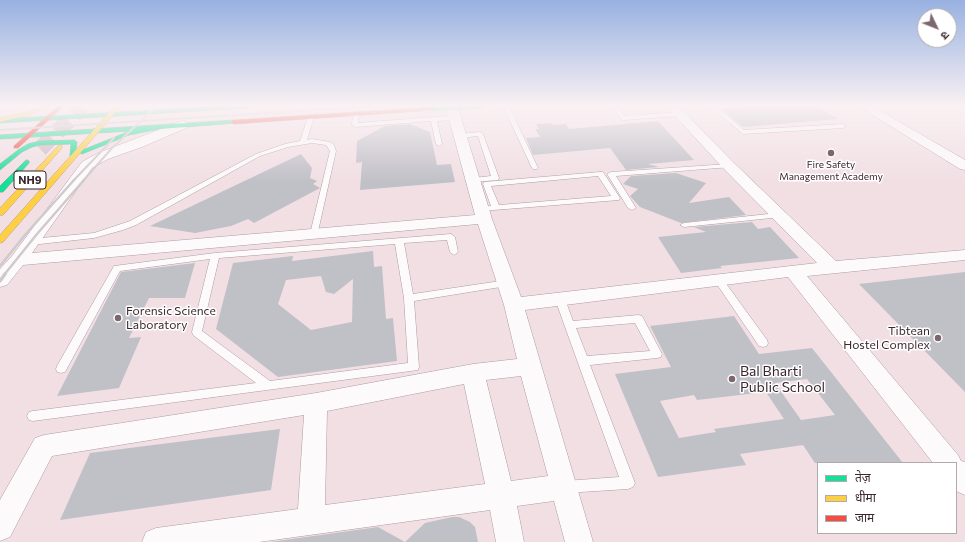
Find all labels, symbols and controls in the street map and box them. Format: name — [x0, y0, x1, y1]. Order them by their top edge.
north arrow — [917, 8, 957, 48]
text: उ — [938, 29, 952, 43]
marker: Fire Safety Management Academy — [826, 148, 836, 158]
place label: Fire Safety Management Academy — [779, 159, 883, 182]
road number: NH9 — [14, 171, 46, 189]
place label: Forensic Science Laboratory — [126, 304, 216, 332]
marker: Forensic Science Laboratory — [113, 313, 123, 323]
place label: Tibtean Hostel Complex — [843, 324, 930, 352]
marker: Tibtean Hostel Complex — [933, 333, 943, 343]
place label: Bal Bharti Public School — [740, 363, 825, 396]
marker: Bal Bharti Public School — [727, 374, 737, 384]
legend — [817, 462, 957, 534]
text: तेज़ — [855, 470, 871, 484]
text: धीमा — [855, 490, 876, 504]
text: जाम — [855, 510, 874, 524]

